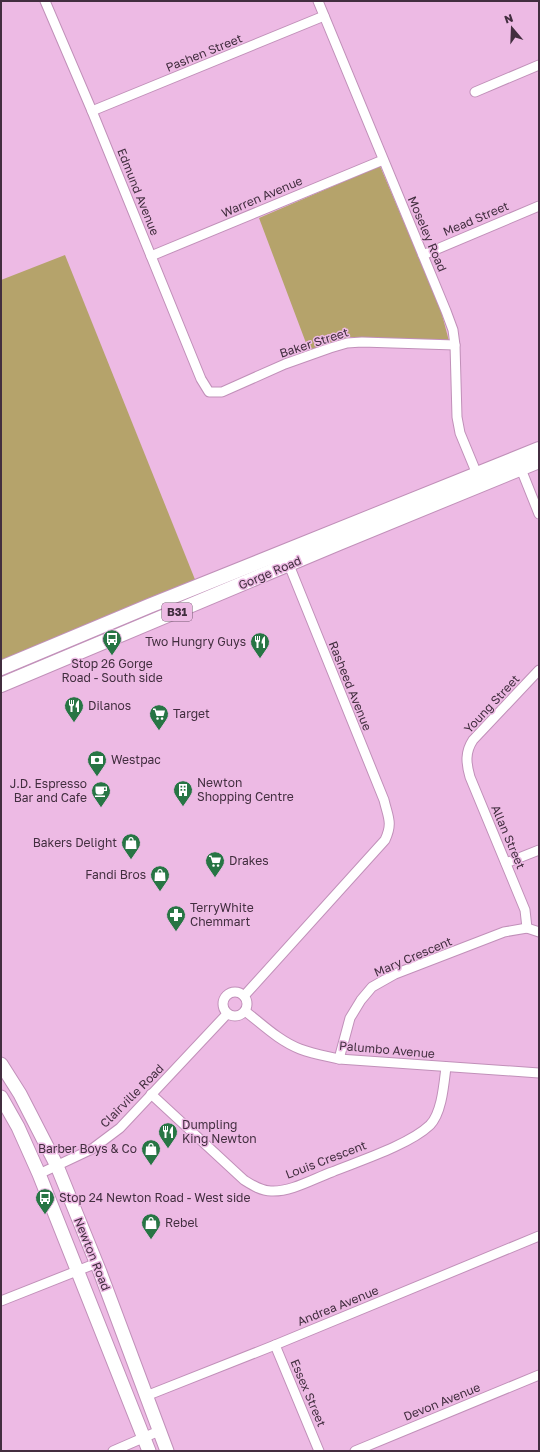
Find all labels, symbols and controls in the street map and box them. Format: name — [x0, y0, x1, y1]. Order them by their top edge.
north arrow — [492, 8, 532, 48]
text: N — [503, 11, 515, 26]
street label: Pashen Street — [163, 30, 244, 75]
street label: Edmund Avenue — [114, 146, 163, 238]
street label: Warren Avenue — [219, 173, 305, 220]
street label: Moseley Road — [405, 194, 450, 274]
street label: Mead Street — [441, 198, 511, 239]
street label: Baker Street — [278, 324, 350, 361]
street label: Gorge Road — [236, 553, 304, 593]
road number: B31 — [162, 603, 192, 621]
bus stop icon: Stop 26 Gorge Road - South side — [101, 628, 123, 656]
restaurant icon: Two Hungry Guys — [249, 631, 271, 659]
place label: Two Hungry Guys — [145, 634, 246, 649]
street label: Rasheed Avenue — [326, 639, 375, 733]
place label: Stop 26 Gorge Road - South side — [61, 656, 163, 685]
street label: Young Street — [461, 671, 523, 736]
restaurant icon: Dilanos — [63, 695, 85, 723]
place label: Dilanos — [88, 698, 131, 713]
supermarket icon: Target — [148, 703, 170, 731]
place label: Target — [173, 706, 210, 721]
bank icon: Westpac — [86, 749, 108, 777]
place label: Westpac — [111, 752, 161, 767]
place label: Newton Shopping Centre — [197, 775, 294, 804]
place label: J.D. Espresso Bar and Cafe — [10, 776, 87, 805]
building icon: Newton Shopping Centre — [172, 779, 194, 807]
cafe icon: J.D. Espresso Bar and Cafe — [90, 780, 112, 808]
street label: Allan Street — [488, 802, 529, 871]
shop icon: Bakers Delight — [120, 832, 142, 860]
place label: Bakers Delight — [33, 835, 117, 850]
supermarket icon: Drakes — [204, 850, 226, 878]
place label: Drakes — [229, 853, 269, 868]
shop icon: Fandi Bros — [149, 864, 171, 892]
place label: Fandi Bros — [85, 867, 146, 882]
place label: TerryWhite Chemmart — [190, 900, 254, 929]
pharmacy icon: TerryWhite Chemmart — [165, 904, 187, 932]
street label: Mary Crescent — [371, 933, 454, 980]
street label: Palumbo Avenue — [338, 1038, 436, 1061]
street label: Clairville Road — [97, 1061, 167, 1131]
place label: Dumpling King Newton — [182, 1117, 257, 1146]
restaurant icon: Dumpling King Newton — [157, 1121, 179, 1149]
street label: Louis Crescent — [283, 1137, 369, 1182]
shop icon: Barber Boys & Co — [140, 1138, 162, 1166]
place label: Barber Boys & Co — [38, 1141, 137, 1156]
bus stop icon: Stop 24 Newton Road - West side — [34, 1187, 56, 1215]
place label: Stop 24 Newton Road - West side — [59, 1190, 250, 1205]
shop icon: Rebel — [140, 1212, 162, 1240]
street label: Newton Road — [71, 1215, 114, 1293]
place label: Rebel — [165, 1215, 198, 1230]
street label: Andrea Avenue — [295, 1282, 381, 1329]
street label: Essex Street — [288, 1357, 329, 1429]
street label: Devon Avenue — [401, 1379, 482, 1424]

